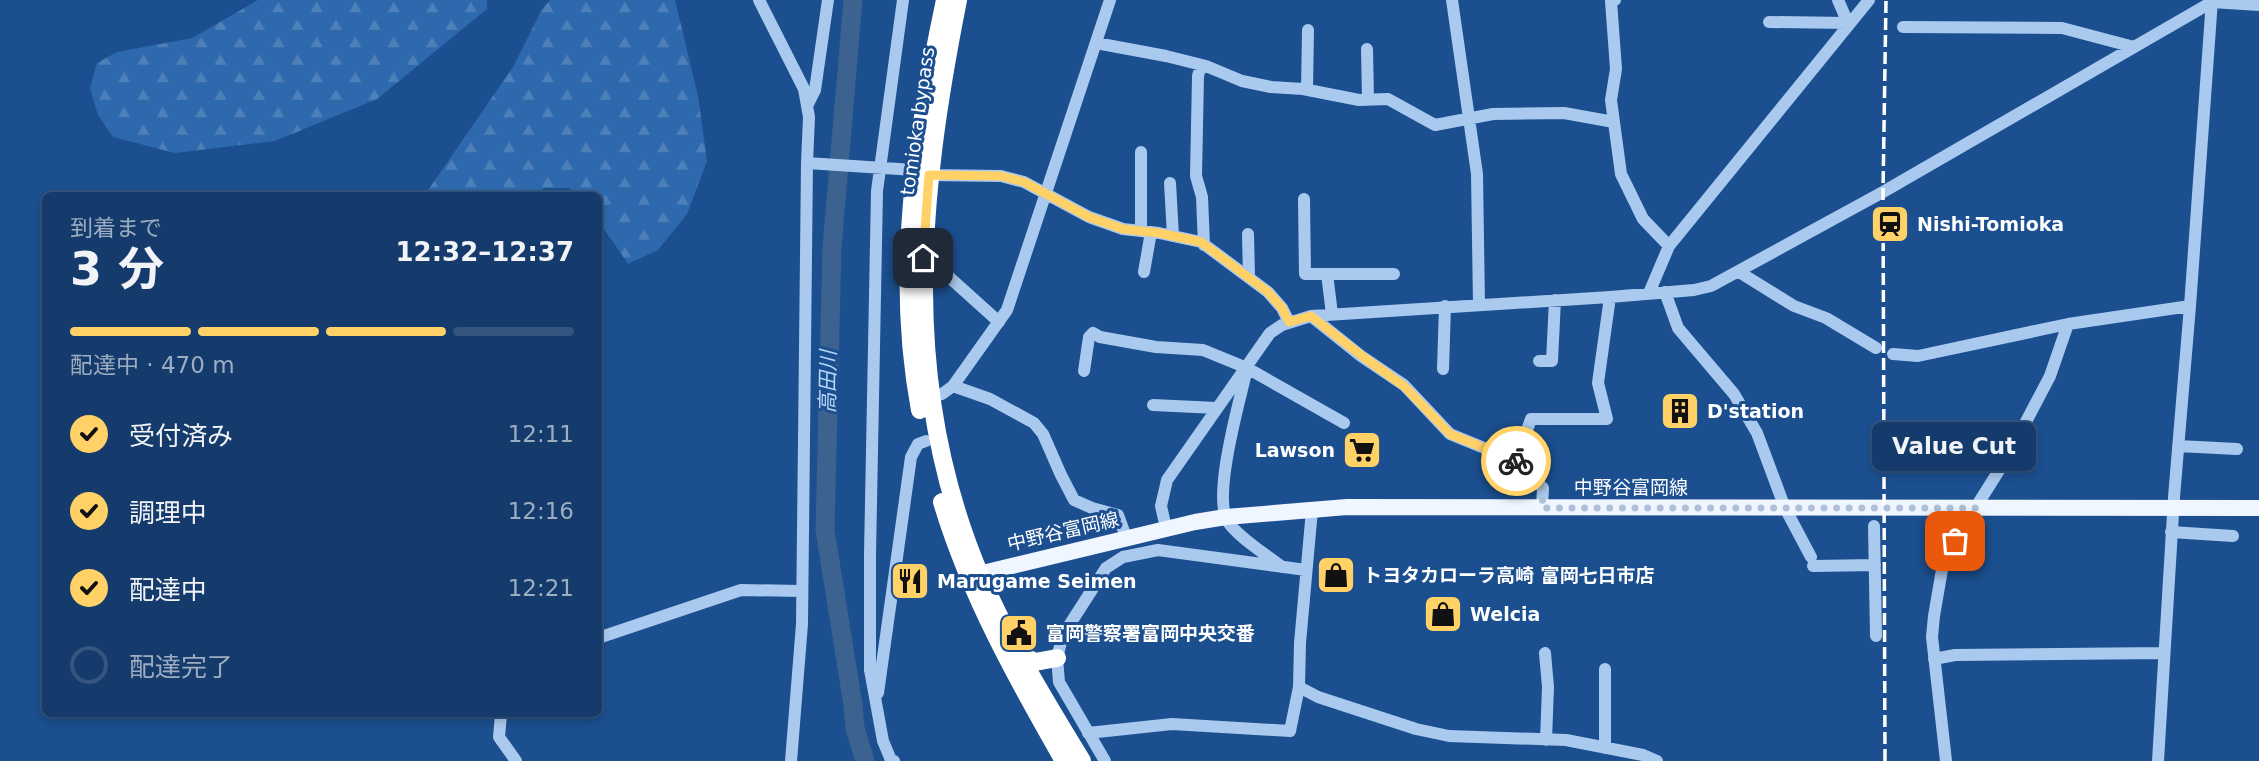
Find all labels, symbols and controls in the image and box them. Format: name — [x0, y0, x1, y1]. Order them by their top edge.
street label: tomioka bypass — [896, 45, 938, 197]
station icon: Nishi-Tomioka — [1869, 203, 1911, 245]
place label: Nishi-Tomioka — [1917, 213, 2064, 235]
text: 到着まで — [70, 215, 162, 241]
pin — [893, 228, 953, 288]
text: 12:32–12:37 — [395, 237, 574, 267]
icon: home — [904, 239, 942, 277]
text: 3 分 — [70, 242, 164, 296]
water label: 高田川 — [815, 348, 841, 414]
text: 配達中 · 470 m — [70, 352, 235, 378]
building icon: D'station — [1659, 390, 1701, 432]
place label: D'station — [1707, 400, 1804, 422]
icon: check — [70, 415, 108, 453]
text: 受付済み — [129, 421, 233, 451]
text: 12:11 — [508, 421, 574, 447]
callout: Value Cut — [1873, 422, 2037, 471]
courier — [1481, 426, 1551, 496]
supermarket icon: Lawson — [1341, 429, 1383, 471]
text: Value Cut — [1892, 433, 2016, 459]
place label: Lawson — [1255, 439, 1335, 461]
icon: bike — [1497, 442, 1535, 480]
street label: 中野谷富岡線 — [1574, 476, 1688, 498]
icon: check — [70, 492, 108, 530]
text: 調理中 — [129, 498, 207, 528]
text: 12:16 — [508, 498, 574, 524]
street label: 中野谷富岡線 — [1005, 507, 1121, 555]
pin — [1925, 511, 1985, 571]
icon: bag — [1936, 522, 1974, 560]
shop icon: トヨタカローラ高崎 富岡七日市店 — [1315, 554, 1357, 596]
restaurant icon: Marugame Seimen — [889, 560, 931, 602]
place label: トヨタカローラ高崎 富岡七日市店 — [1363, 564, 1655, 586]
icon: check — [70, 569, 108, 607]
place label: Marugame Seimen — [937, 570, 1137, 592]
text: 配達中 — [129, 575, 207, 605]
text: 12:21 — [508, 575, 574, 601]
shop icon: Welcia — [1422, 593, 1464, 635]
place label: Welcia — [1470, 603, 1540, 625]
public building icon: 富岡警察署富岡中央交番 — [998, 612, 1040, 654]
place label: 富岡警察署富岡中央交番 — [1046, 622, 1255, 644]
text: 配達完了 — [129, 652, 233, 682]

